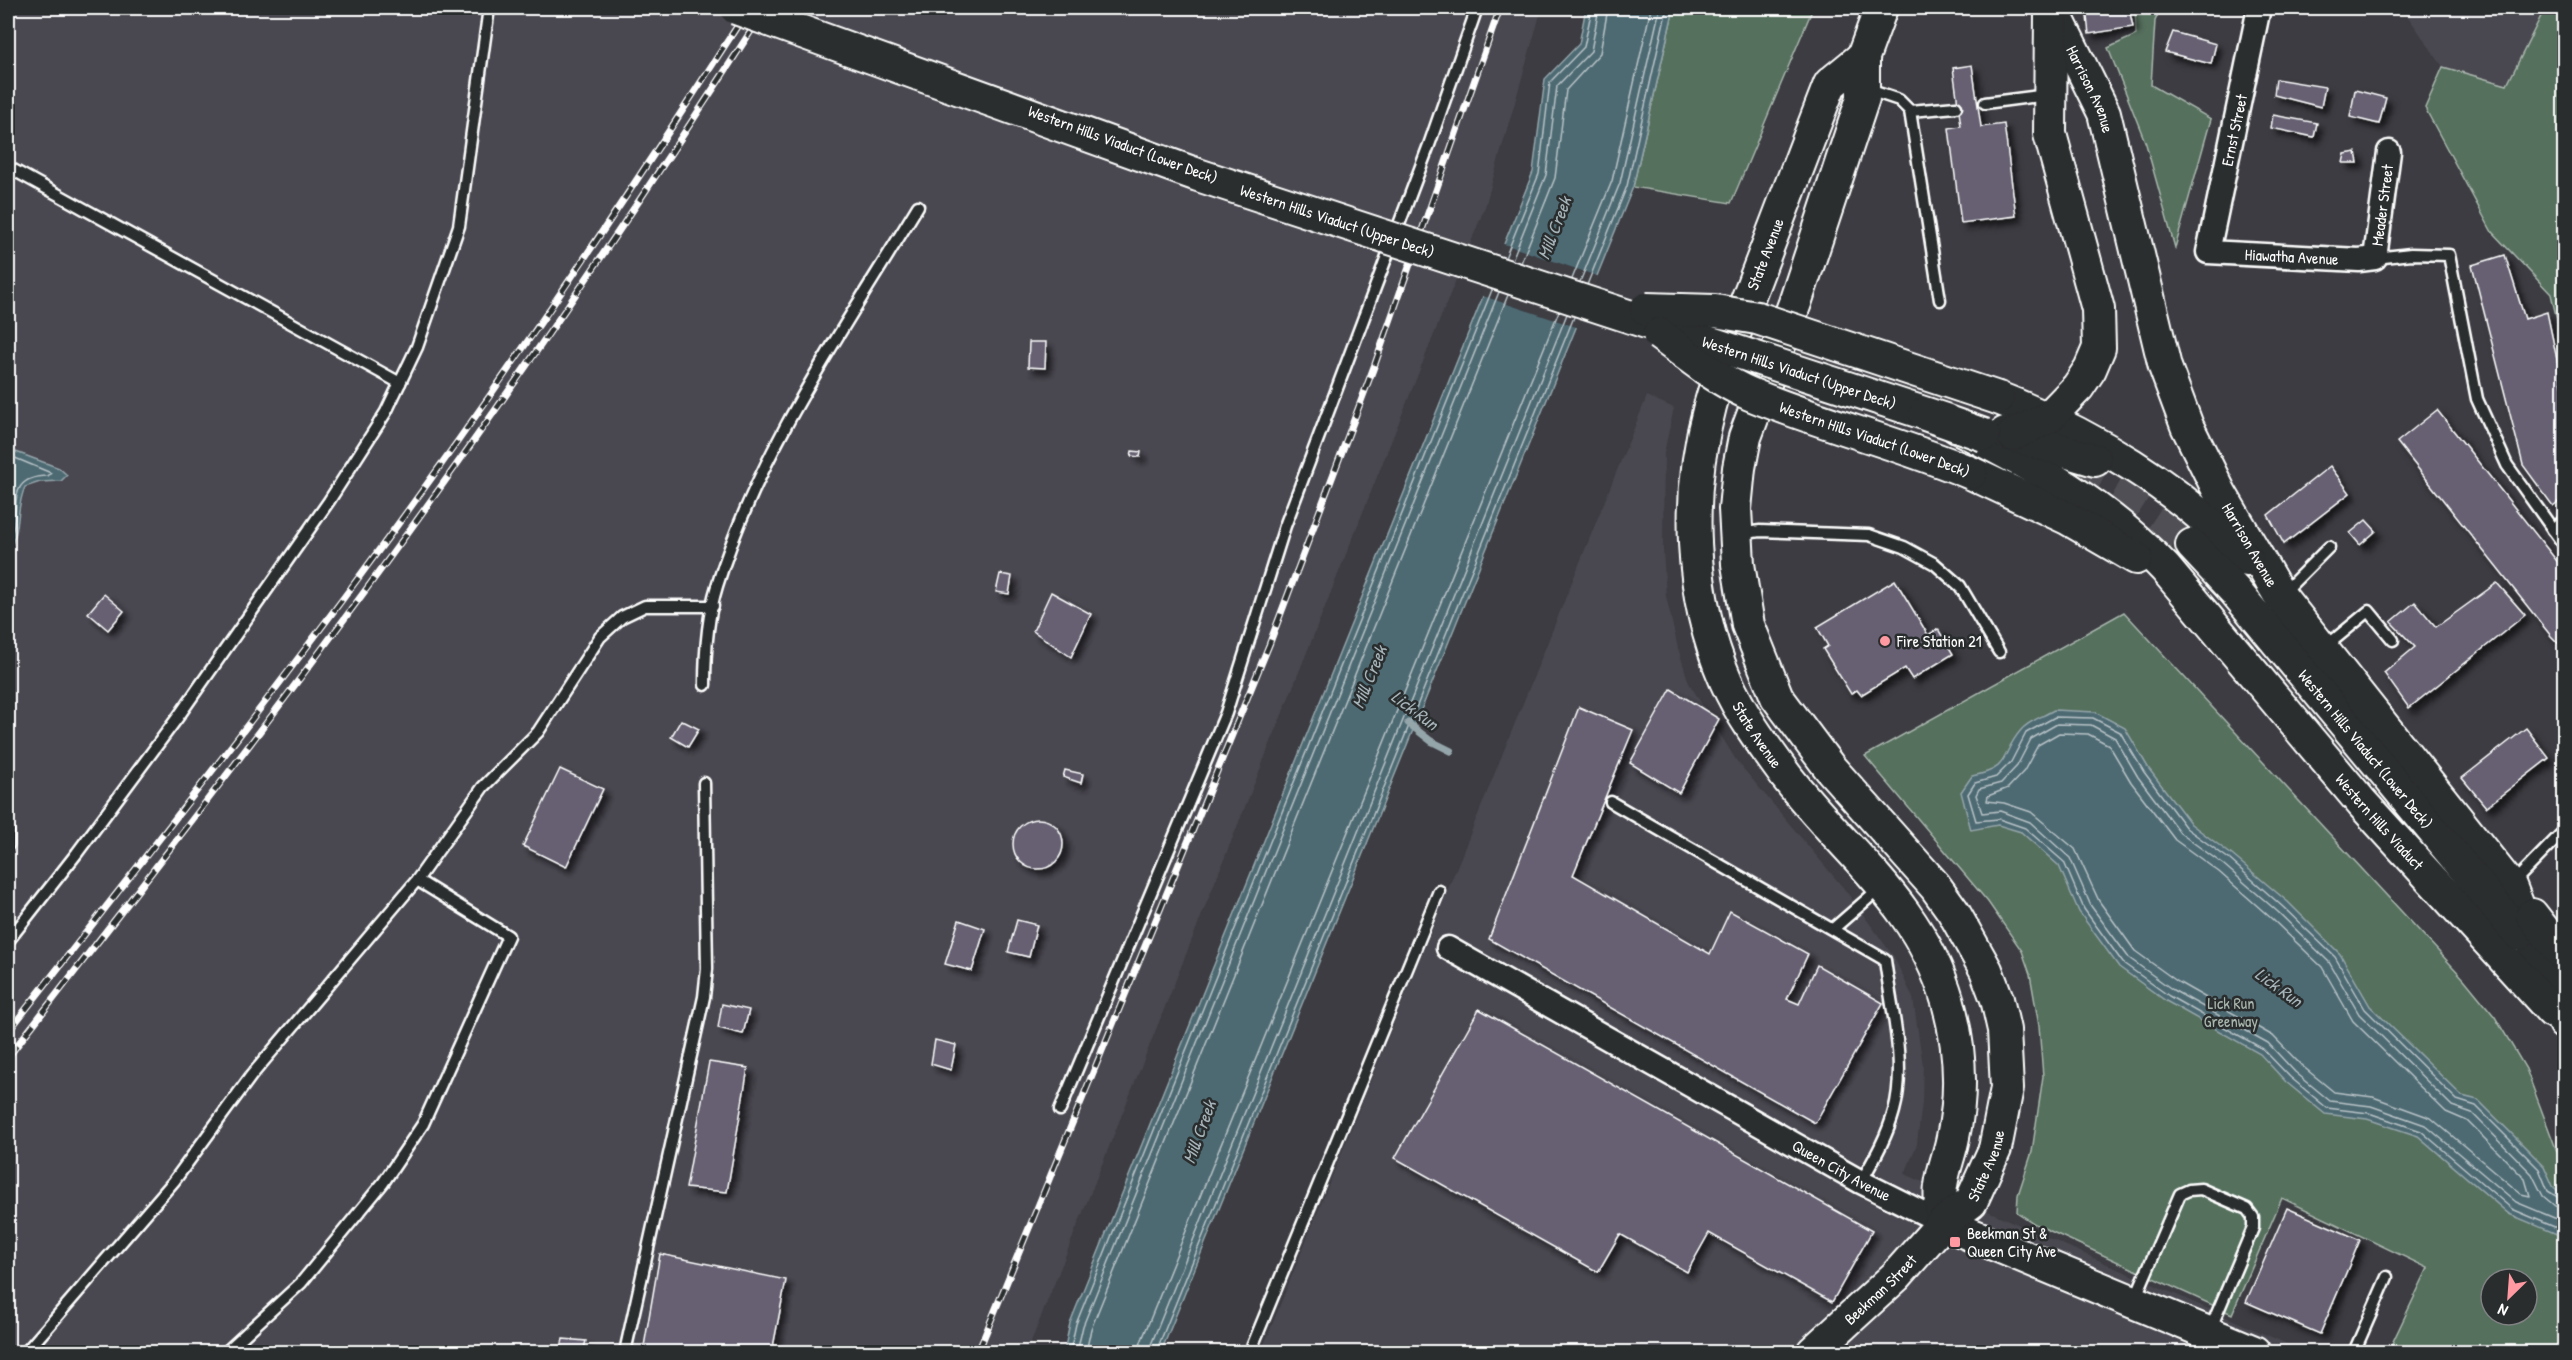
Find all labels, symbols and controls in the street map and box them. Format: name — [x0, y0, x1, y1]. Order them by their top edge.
street label: Harrison Avenue — [2061, 42, 2119, 135]
street label: Ernst Street — [2216, 92, 2252, 168]
street label: Western Hills Viaduct (Lower Deck) — [1025, 99, 1221, 189]
street label: Meader Street — [2366, 163, 2398, 247]
street label: Western Hills Viaduct (Upper Deck) — [1238, 179, 1437, 263]
water label: Mill Creek — [1531, 192, 1578, 263]
street label: State Avenue — [1741, 214, 1789, 293]
street label: Hiawatha Avenue — [2244, 243, 2340, 270]
street label: Western Hills Viaduct (Upper Deck) — [1699, 330, 1899, 414]
street label: Western Hills Viaduct (Lower Deck) — [1777, 396, 1973, 482]
street label: Harrison Avenue — [2217, 499, 2284, 591]
place label: Fire Station 21 — [1896, 630, 1982, 652]
marker: Fire Station 21 — [1878, 634, 1892, 648]
water label: Mill Creek — [1345, 641, 1393, 712]
street label: Western Hills Viaduct (Lower Deck) — [2294, 666, 2438, 832]
water label: Lick Run — [1386, 684, 1445, 737]
street label: State Avenue — [1727, 697, 1788, 773]
street label: Western Hills Viaduct — [2333, 769, 2427, 873]
water label: Lick Run — [2250, 961, 2309, 1014]
park label: Lick Run Greenway — [2204, 992, 2258, 1032]
water label: Mill Creek — [1176, 1096, 1222, 1167]
street label: State Avenue — [1962, 1128, 2010, 1205]
street label: Queen City Avenue — [1788, 1134, 1895, 1206]
place label: Beekman St & Queen City Ave — [1967, 1222, 2057, 1262]
marker: Beekman St & Queen City Ave — [1948, 1235, 1962, 1249]
street label: Beekman Street — [1839, 1249, 1922, 1329]
north arrow — [2479, 1267, 2539, 1327]
text: N — [2494, 1299, 2511, 1322]

